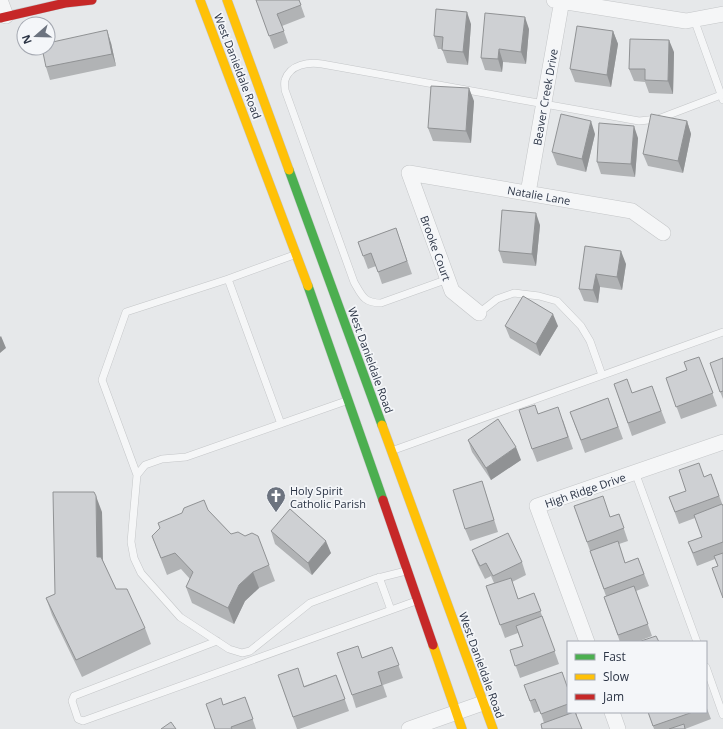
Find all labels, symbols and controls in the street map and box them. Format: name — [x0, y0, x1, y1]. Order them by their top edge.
street label: West Danieldale Road — [211, 11, 265, 121]
north arrow — [16, 16, 56, 56]
text: N — [18, 33, 35, 46]
street label: Beaver Creek Drive — [529, 48, 561, 146]
street label: Natalie Lane — [506, 182, 572, 208]
street label: Brooke Court — [417, 213, 455, 283]
street label: West Danieldale Road — [345, 305, 397, 415]
street label: High Ridge Drive — [543, 469, 627, 511]
place label: Holy Spirit Catholic Parish — [290, 483, 366, 511]
church icon: Holy Spirit Catholic Parish — [265, 485, 287, 513]
street label: West Danieldale Road — [456, 610, 508, 720]
legend — [567, 641, 707, 713]
text: Fast — [603, 648, 626, 665]
text: Slow — [603, 668, 630, 685]
text: Jam — [602, 688, 624, 705]

